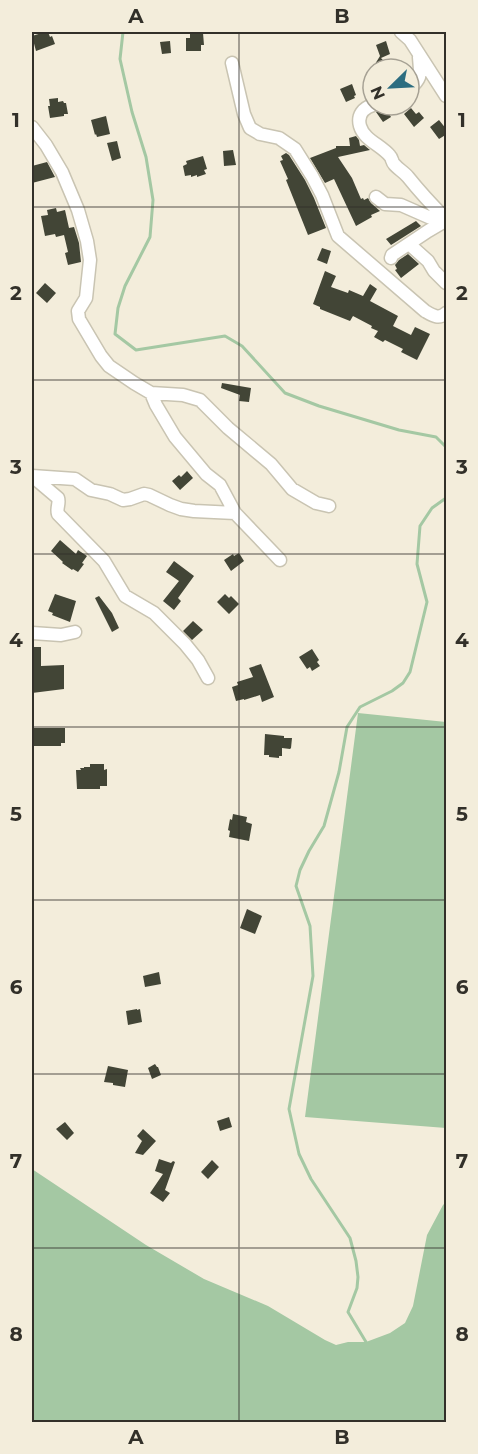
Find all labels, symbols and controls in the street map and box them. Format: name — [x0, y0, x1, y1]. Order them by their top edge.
text: A — [127, 4, 144, 28]
text: B — [334, 4, 350, 28]
north arrow — [361, 57, 421, 117]
text: N — [366, 83, 389, 103]
text: 1 — [12, 108, 20, 132]
text: 1 — [458, 108, 466, 132]
text: 2 — [10, 281, 22, 305]
text: 2 — [456, 281, 468, 305]
text: 3 — [9, 455, 22, 479]
text: 3 — [455, 455, 468, 479]
text: 4 — [9, 628, 23, 652]
text: 4 — [455, 628, 469, 652]
text: 5 — [10, 802, 22, 826]
text: 5 — [456, 802, 468, 826]
text: 6 — [10, 975, 23, 999]
text: 6 — [456, 975, 469, 999]
text: 7 — [10, 1149, 22, 1173]
text: 7 — [456, 1149, 468, 1173]
text: 8 — [9, 1322, 23, 1346]
text: 8 — [455, 1322, 469, 1346]
text: A — [127, 1425, 144, 1449]
text: B — [334, 1425, 350, 1449]

